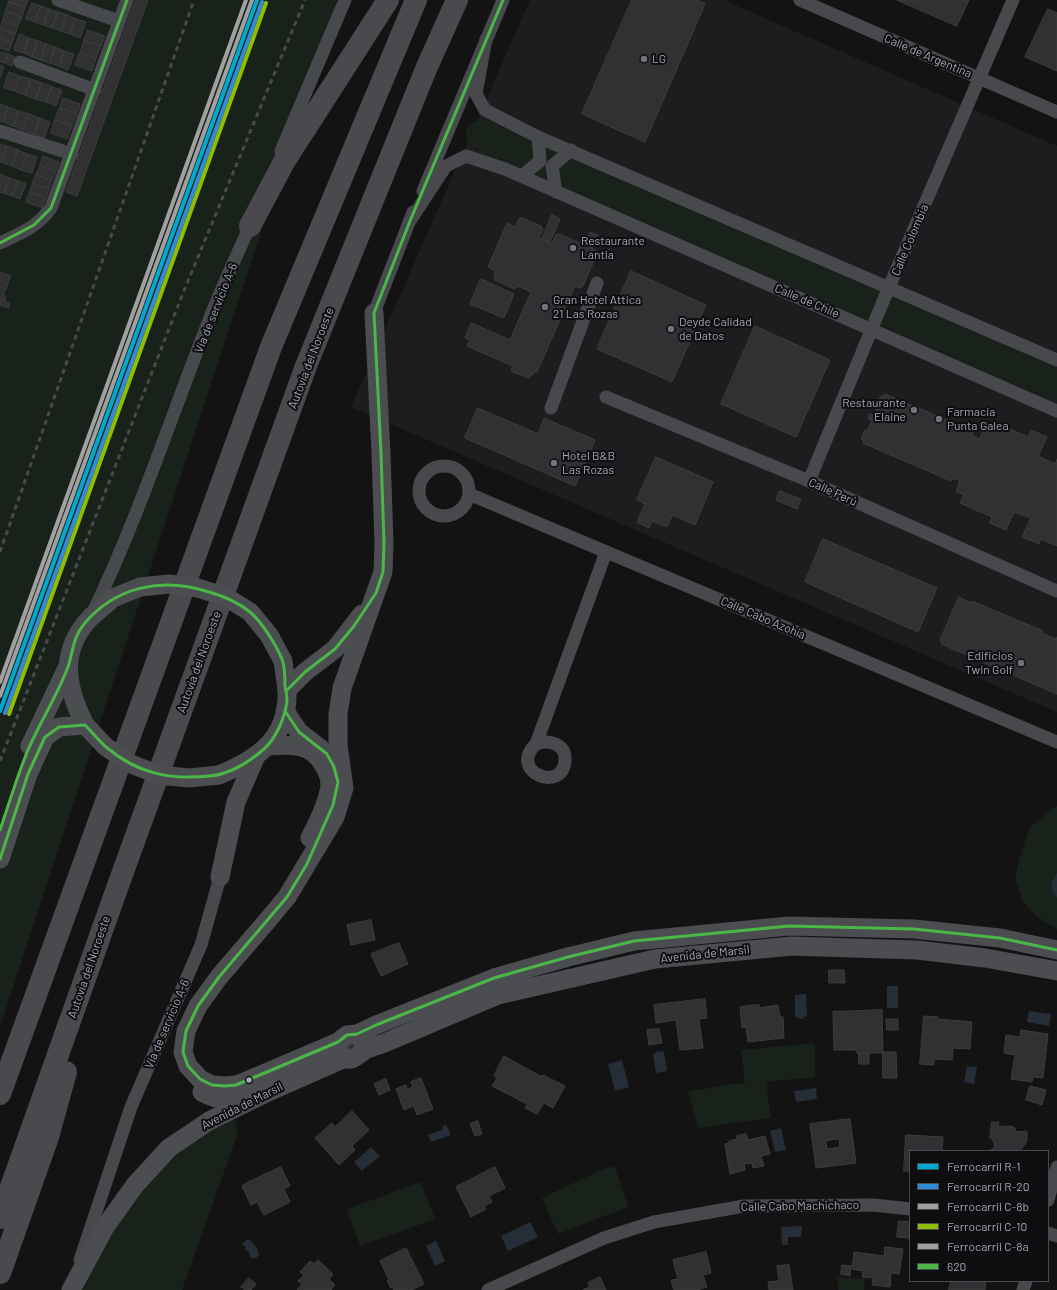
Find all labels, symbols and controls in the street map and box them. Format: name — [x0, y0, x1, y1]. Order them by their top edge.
street label: Calle de Argentina — [882, 31, 974, 81]
place label: LG — [652, 52, 666, 66]
marker: LG — [639, 54, 649, 64]
street label: Calle Colombia — [888, 202, 932, 278]
place label: Restaurante Lantia — [581, 234, 645, 262]
marker: Restaurante Lantia — [568, 243, 578, 253]
street label: Vía de servicio A-6 — [191, 261, 241, 355]
street label: Calle de Chile — [772, 281, 842, 321]
place label: Gran Hotel Attica 21 Las Rozas — [553, 293, 641, 321]
marker: Gran Hotel Attica 21 Las Rozas — [540, 302, 550, 312]
street label: Autovía del Noroeste — [285, 305, 337, 411]
place label: Deyde Calidad de Datos — [679, 315, 752, 343]
marker: Deyde Calidad de Datos — [666, 324, 676, 334]
place label: Restaurante Elaine — [842, 396, 906, 424]
marker: Restaurante Elaine — [909, 405, 919, 415]
place label: Farmacia Punta Galea — [947, 405, 1009, 433]
marker: Farmacia Punta Galea — [934, 414, 944, 424]
place label: Hotel B&B Las Rozas — [562, 449, 615, 477]
marker: Hotel B&B Las Rozas — [549, 458, 559, 468]
street label: Calle Perú — [806, 475, 860, 509]
street label: Calle Cabo Azohía — [718, 594, 808, 642]
street label: Autovía del Noroeste — [174, 609, 224, 715]
place label: Edificios Twin Golf — [965, 649, 1013, 677]
marker: Edificios Twin Golf — [1016, 658, 1026, 668]
street label: Autovía del Noroeste — [65, 914, 113, 1020]
street label: Avenida de Marsil — [660, 942, 750, 966]
street label: Vía de servicio A-6 — [142, 977, 192, 1071]
unlabelled marker — [244, 1075, 254, 1085]
street label: Avenida de Marsil — [199, 1079, 285, 1133]
legend — [909, 1150, 1049, 1282]
text: Ferrocarril R-1 — [947, 1159, 1021, 1173]
text: Ferrocarril R-20 — [947, 1179, 1030, 1193]
street label: Calle Cabo Machichaco — [741, 1198, 859, 1214]
text: Ferrocarril C-8b — [947, 1199, 1029, 1213]
text: Ferrocarril C-10 — [947, 1219, 1027, 1233]
text: Ferrocarril C-8a — [947, 1239, 1029, 1253]
text: 620 — [947, 1259, 966, 1273]

